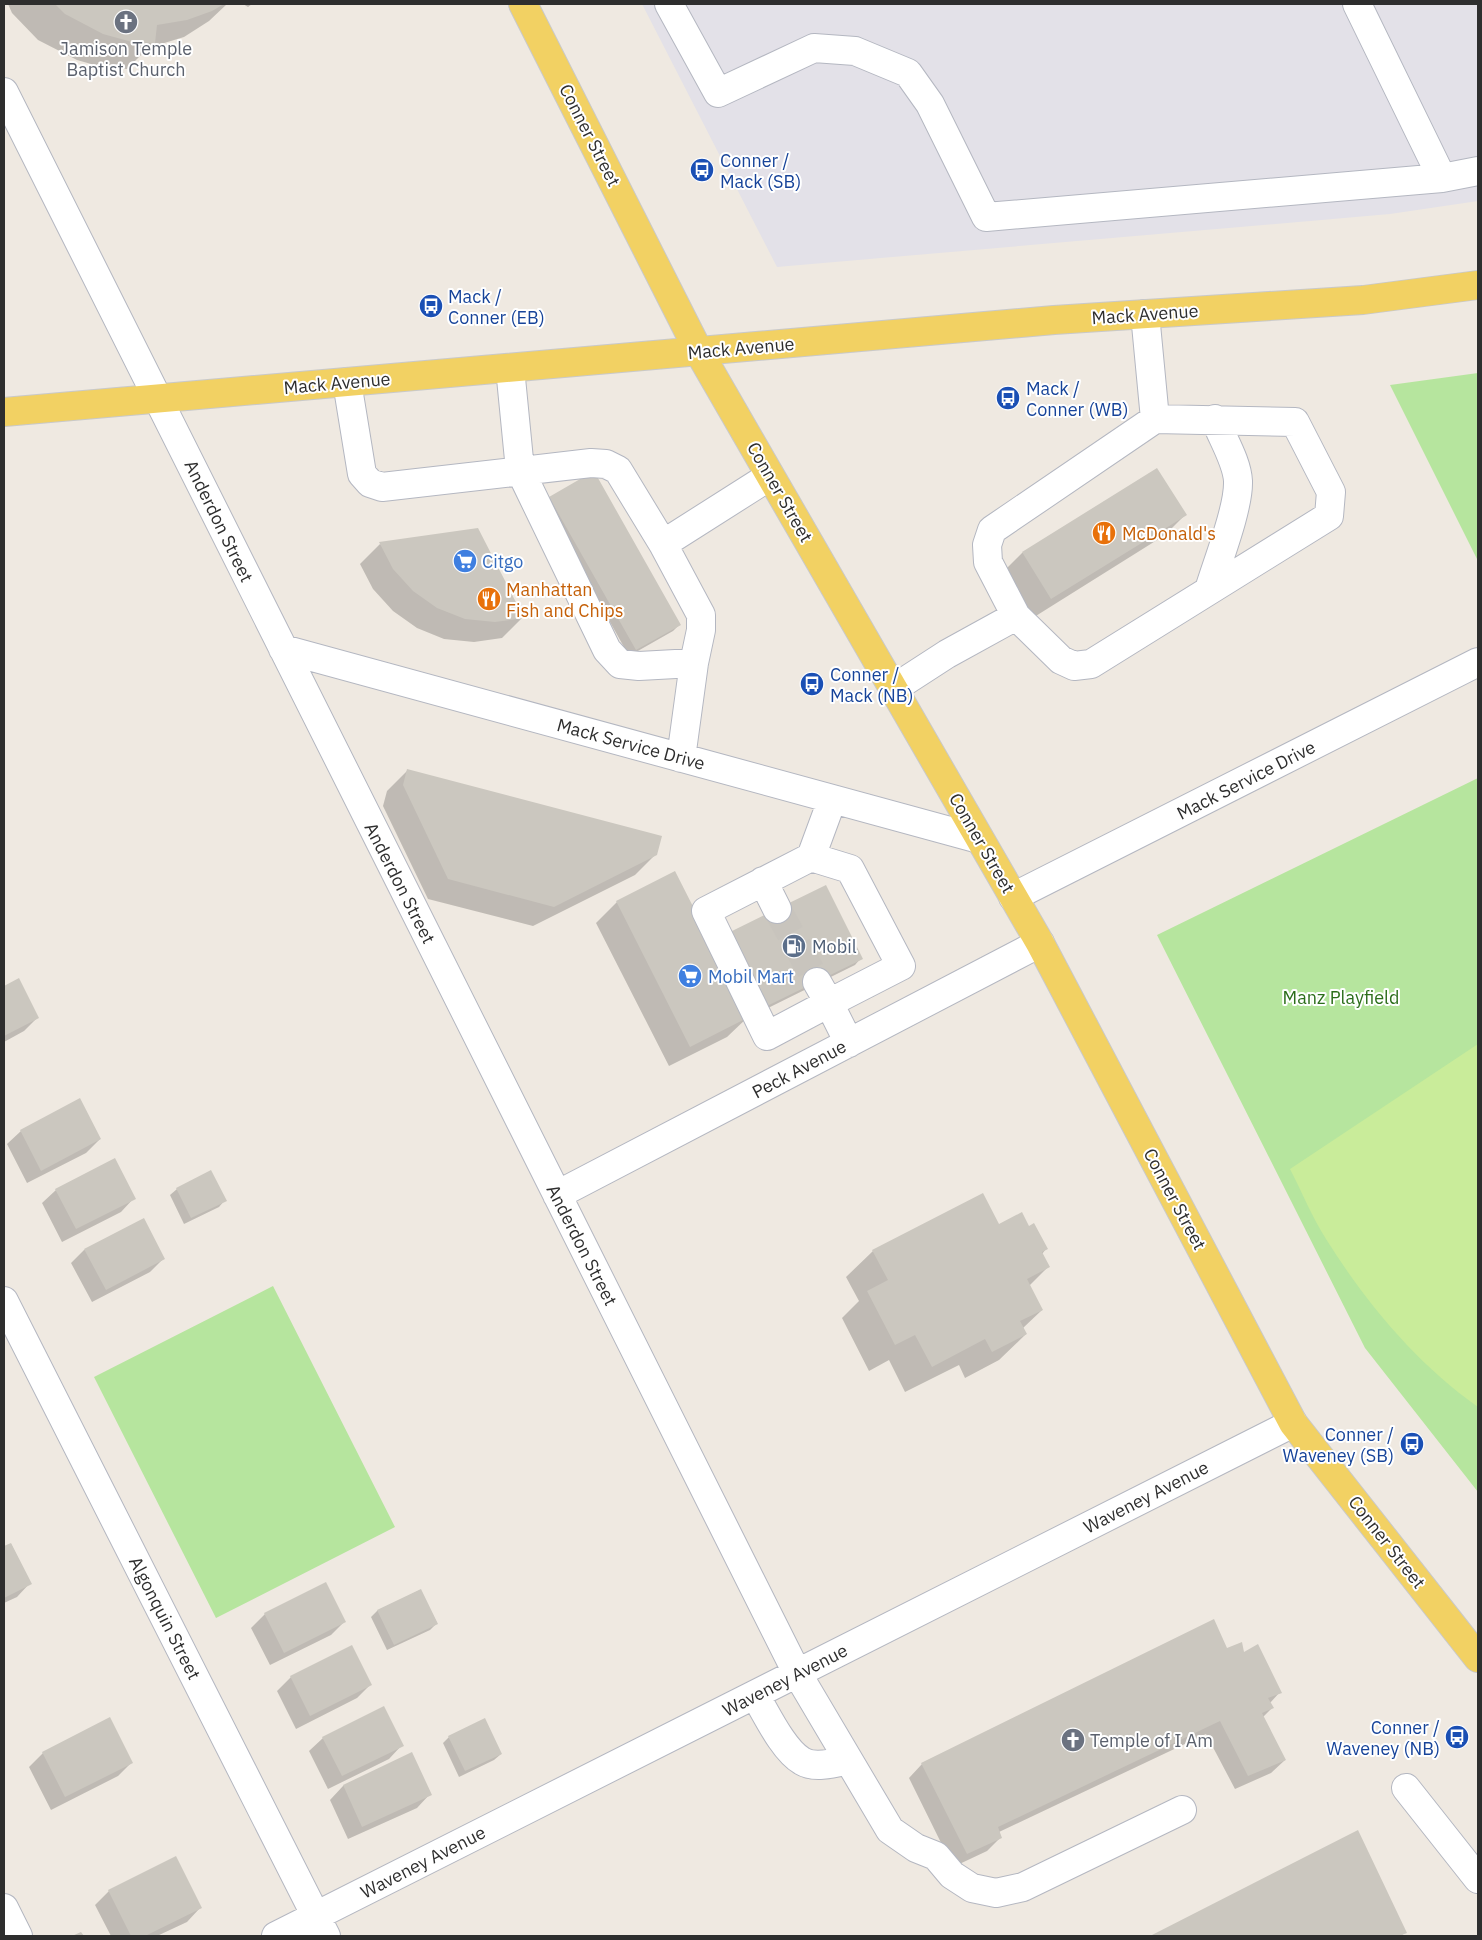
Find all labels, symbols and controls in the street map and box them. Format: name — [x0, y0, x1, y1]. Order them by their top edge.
church icon: Jamison Temple Baptist Church — [113, 9, 139, 35]
place label: Jamison Temple Baptist Church — [60, 37, 192, 81]
street label: Conner Street — [554, 80, 626, 190]
place label: Conner / Mack (SB) — [720, 149, 801, 193]
bus stop icon: Conner / Mack (SB) — [689, 157, 715, 183]
place label: Mack / Conner (EB) — [448, 285, 545, 329]
bus stop icon: Mack / Conner (EB) — [418, 293, 444, 319]
street label: Mack Avenue — [1091, 299, 1199, 329]
street label: Mack Avenue — [687, 332, 795, 364]
street label: Mack Avenue — [283, 367, 391, 399]
place label: Mack / Conner (WB) — [1026, 377, 1129, 421]
bus stop icon: Mack / Conner (WB) — [995, 385, 1021, 411]
street label: Conner Street — [742, 438, 818, 546]
street label: Anderdon Street — [180, 456, 258, 586]
restaurant icon: McDonald's — [1091, 520, 1117, 546]
place label: McDonald's — [1122, 522, 1216, 545]
supermarket icon: Citgo — [452, 548, 478, 574]
place label: Citgo — [482, 550, 523, 573]
place label: Manhattan Fish and Chips — [506, 578, 623, 622]
restaurant icon: Manhattan Fish and Chips — [476, 586, 502, 612]
place label: Conner / Mack (NB) — [830, 663, 914, 707]
bus stop icon: Conner / Mack (NB) — [799, 671, 825, 697]
street label: Mack Service Drive — [554, 713, 708, 775]
street label: Mack Service Drive — [1173, 735, 1319, 825]
street label: Conner Street — [944, 789, 1020, 897]
street label: Anderdon Street — [360, 819, 440, 947]
fuel station icon: Mobil — [781, 933, 807, 959]
place label: Mobil — [812, 935, 857, 958]
supermarket icon: Mobil Mart — [677, 963, 703, 989]
place label: Mobil Mart — [708, 965, 794, 988]
park label: Manz Playfield — [1283, 986, 1399, 1009]
street label: Peck Avenue — [748, 1035, 850, 1103]
street label: Conner Street — [1139, 1144, 1211, 1254]
street label: Anderdon Street — [542, 1181, 622, 1309]
place label: Conner / Waveney (SB) — [1283, 1423, 1394, 1467]
bus stop icon: Conner / Waveney (SB) — [1399, 1431, 1425, 1457]
street label: Waveney Avenue — [1080, 1456, 1212, 1538]
street label: Conner Street — [1344, 1491, 1430, 1593]
street label: Algonquin Street — [124, 1553, 206, 1683]
street label: Waveney Avenue — [719, 1639, 851, 1721]
place label: Conner / Waveney (NB) — [1326, 1716, 1440, 1760]
bus stop icon: Conner / Waveney (NB) — [1444, 1724, 1470, 1750]
church icon: Temple of I Am — [1060, 1727, 1086, 1753]
place label: Temple of I Am — [1090, 1729, 1213, 1752]
street label: Waveney Avenue — [357, 1821, 489, 1903]

